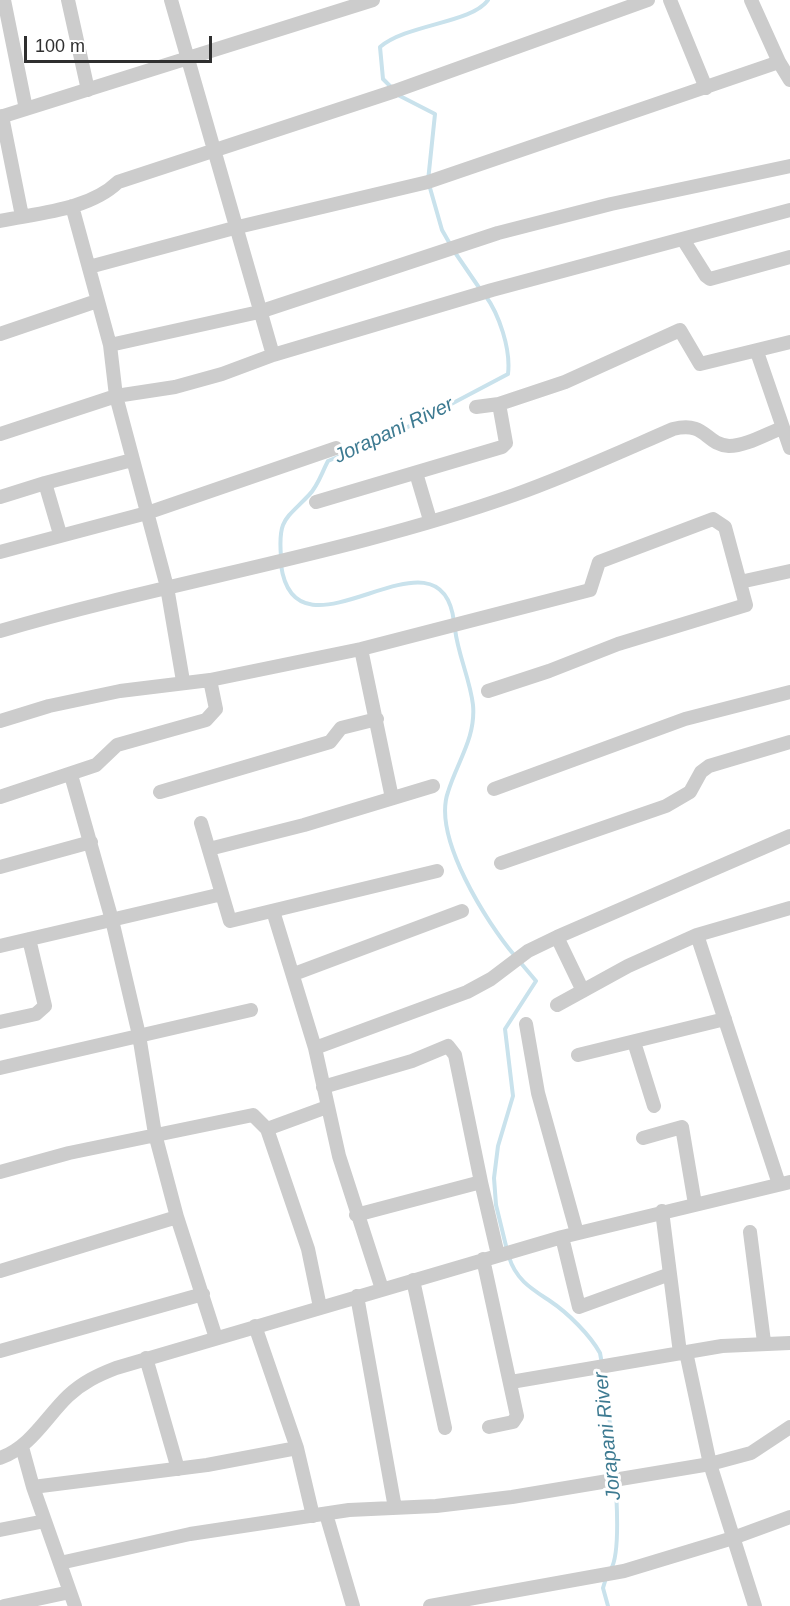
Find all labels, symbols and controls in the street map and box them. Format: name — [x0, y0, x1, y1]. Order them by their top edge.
scale bar — [27, 24, 214, 62]
text: 100 m — [35, 36, 85, 56]
water label: Jorapani River — [330, 393, 458, 469]
water label: Jorapani River — [589, 1371, 627, 1501]

